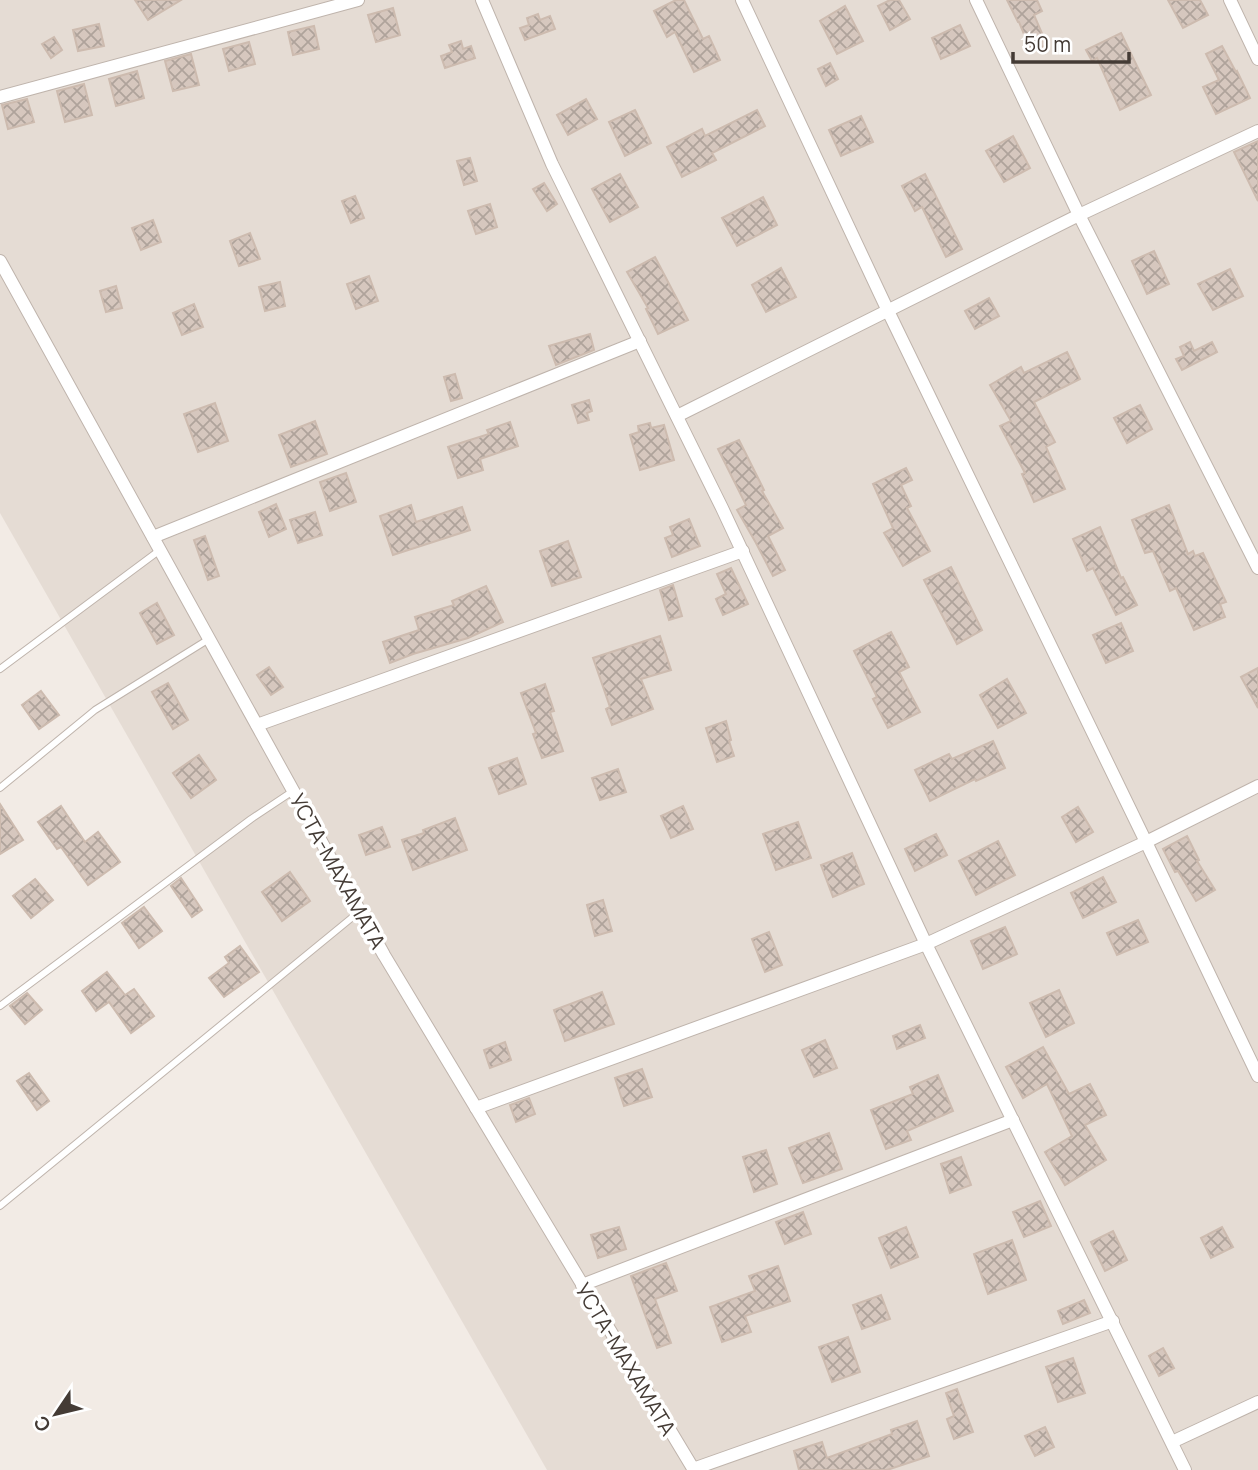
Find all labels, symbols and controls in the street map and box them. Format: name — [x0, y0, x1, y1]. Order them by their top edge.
scale bar — [1013, 21, 1128, 65]
text: 50 m — [1024, 30, 1071, 58]
street label: УСТА-МАХАМАТА — [284, 788, 392, 954]
street label: УСТА-МАХАМАТА — [569, 1277, 683, 1441]
north arrow — [21, 1379, 91, 1449]
text: С — [27, 1411, 57, 1437]

